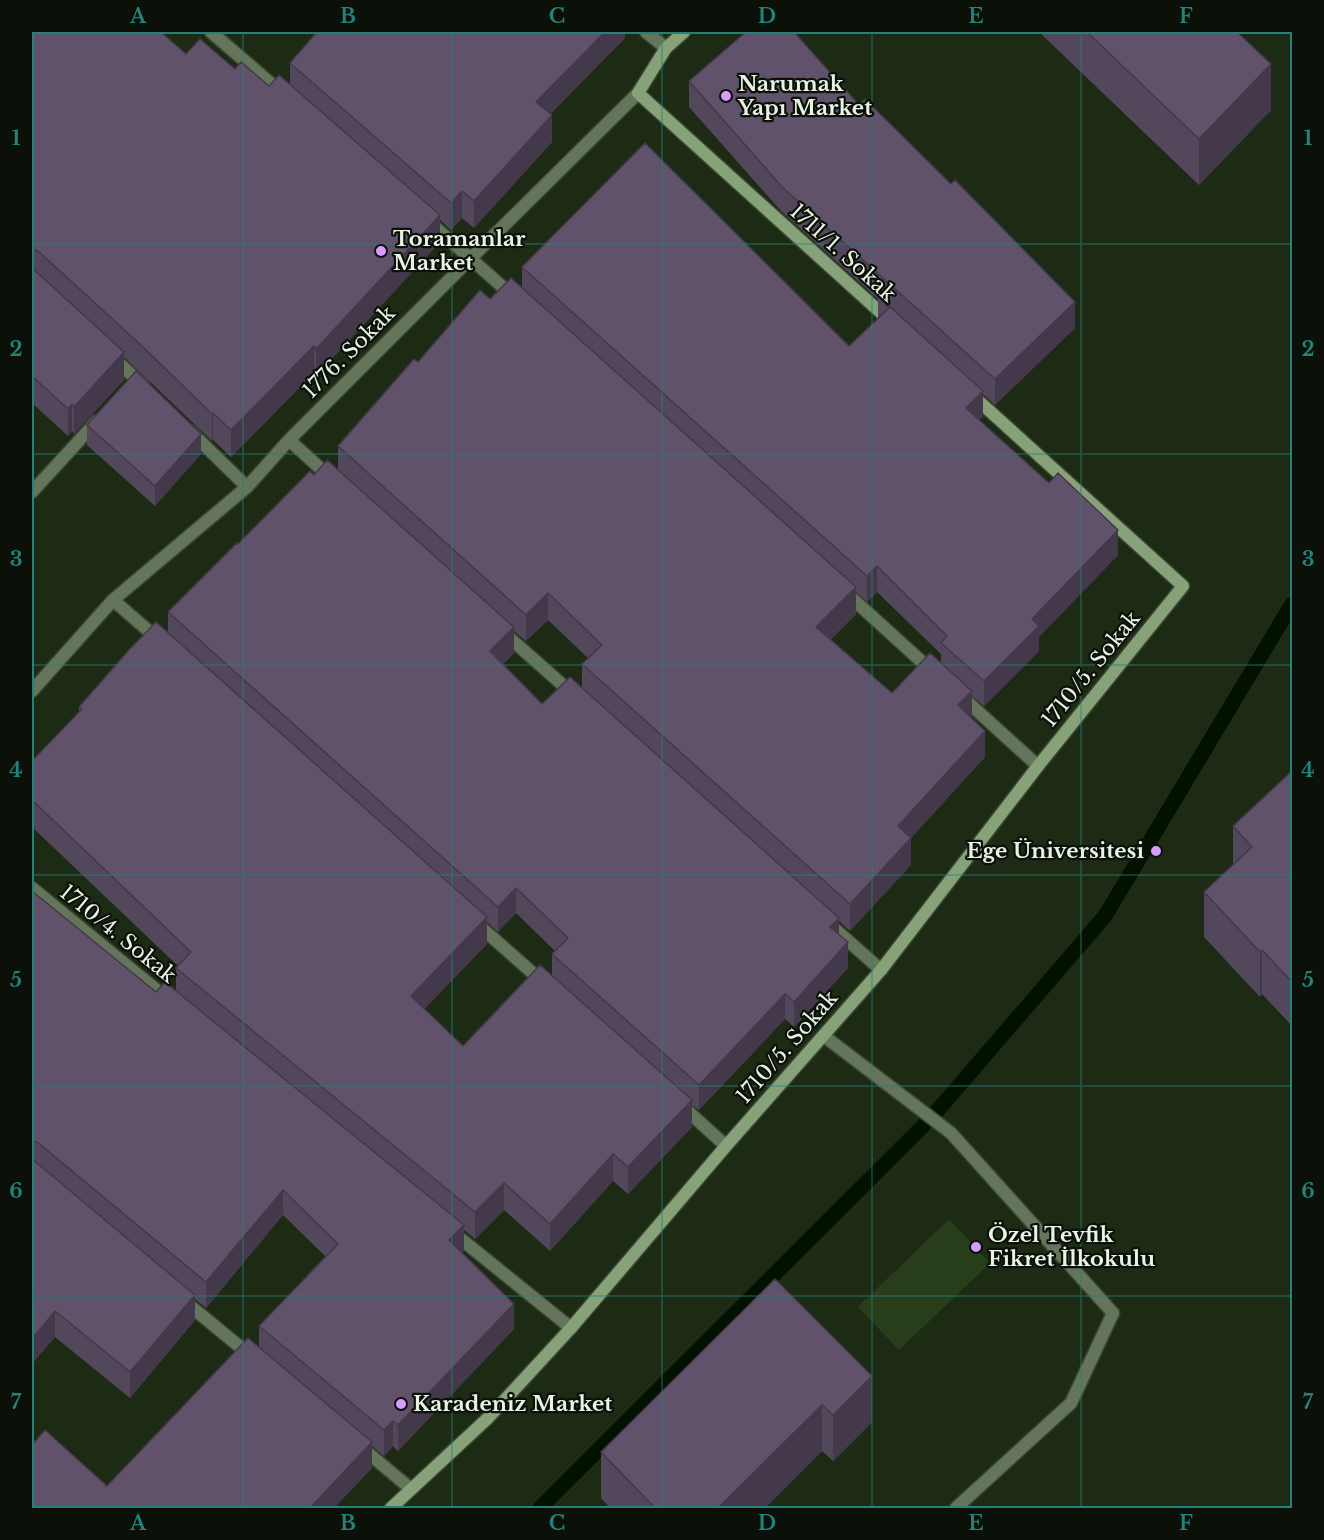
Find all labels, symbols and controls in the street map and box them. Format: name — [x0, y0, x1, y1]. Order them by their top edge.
text: A — [129, 4, 147, 28]
text: B — [340, 4, 356, 28]
text: C — [549, 4, 565, 28]
text: D — [758, 4, 776, 28]
text: E — [968, 4, 984, 28]
text: F — [1179, 4, 1193, 28]
place label: Narumak Yapı Market — [737, 71, 872, 121]
marker: Narumak Yapı Market — [719, 89, 733, 103]
text: 1 — [12, 126, 21, 150]
text: 1 — [1304, 126, 1313, 150]
street label: 1711/1. Sokak — [784, 198, 902, 308]
place label: Toramanlar Market — [393, 226, 526, 276]
marker: Toramanlar Market — [374, 244, 388, 258]
street label: 1776. Sokak — [297, 300, 401, 404]
text: 2 — [9, 337, 23, 361]
text: 2 — [1301, 337, 1315, 361]
text: 3 — [10, 547, 22, 571]
text: 3 — [1302, 547, 1314, 571]
street label: 1710/5. Sokak — [1036, 606, 1146, 732]
text: 4 — [9, 758, 23, 782]
text: 4 — [1301, 758, 1315, 782]
place label: Ege Üniversitesi — [966, 838, 1144, 864]
marker: Ege Üniversitesi — [1149, 844, 1163, 858]
street label: 1710/4. Sokak — [55, 879, 181, 989]
text: 5 — [10, 968, 22, 992]
text: 5 — [1302, 968, 1314, 992]
street label: 1710/5. Sokak — [731, 985, 843, 1109]
text: 6 — [9, 1179, 23, 1203]
text: 6 — [1301, 1179, 1315, 1203]
place label: Özel Tevfik Fikret İlkokulu — [988, 1222, 1155, 1272]
marker: Özel Tevfik Fikret İlkokulu — [969, 1240, 983, 1254]
text: 7 — [11, 1390, 22, 1414]
text: 7 — [1303, 1390, 1314, 1414]
place label: Karadeniz Market — [413, 1391, 612, 1417]
marker: Karadeniz Market — [394, 1397, 408, 1411]
text: A — [129, 1511, 147, 1535]
text: B — [340, 1511, 356, 1535]
text: C — [549, 1511, 565, 1535]
text: D — [758, 1511, 776, 1535]
text: E — [968, 1511, 984, 1535]
text: F — [1179, 1511, 1193, 1535]

